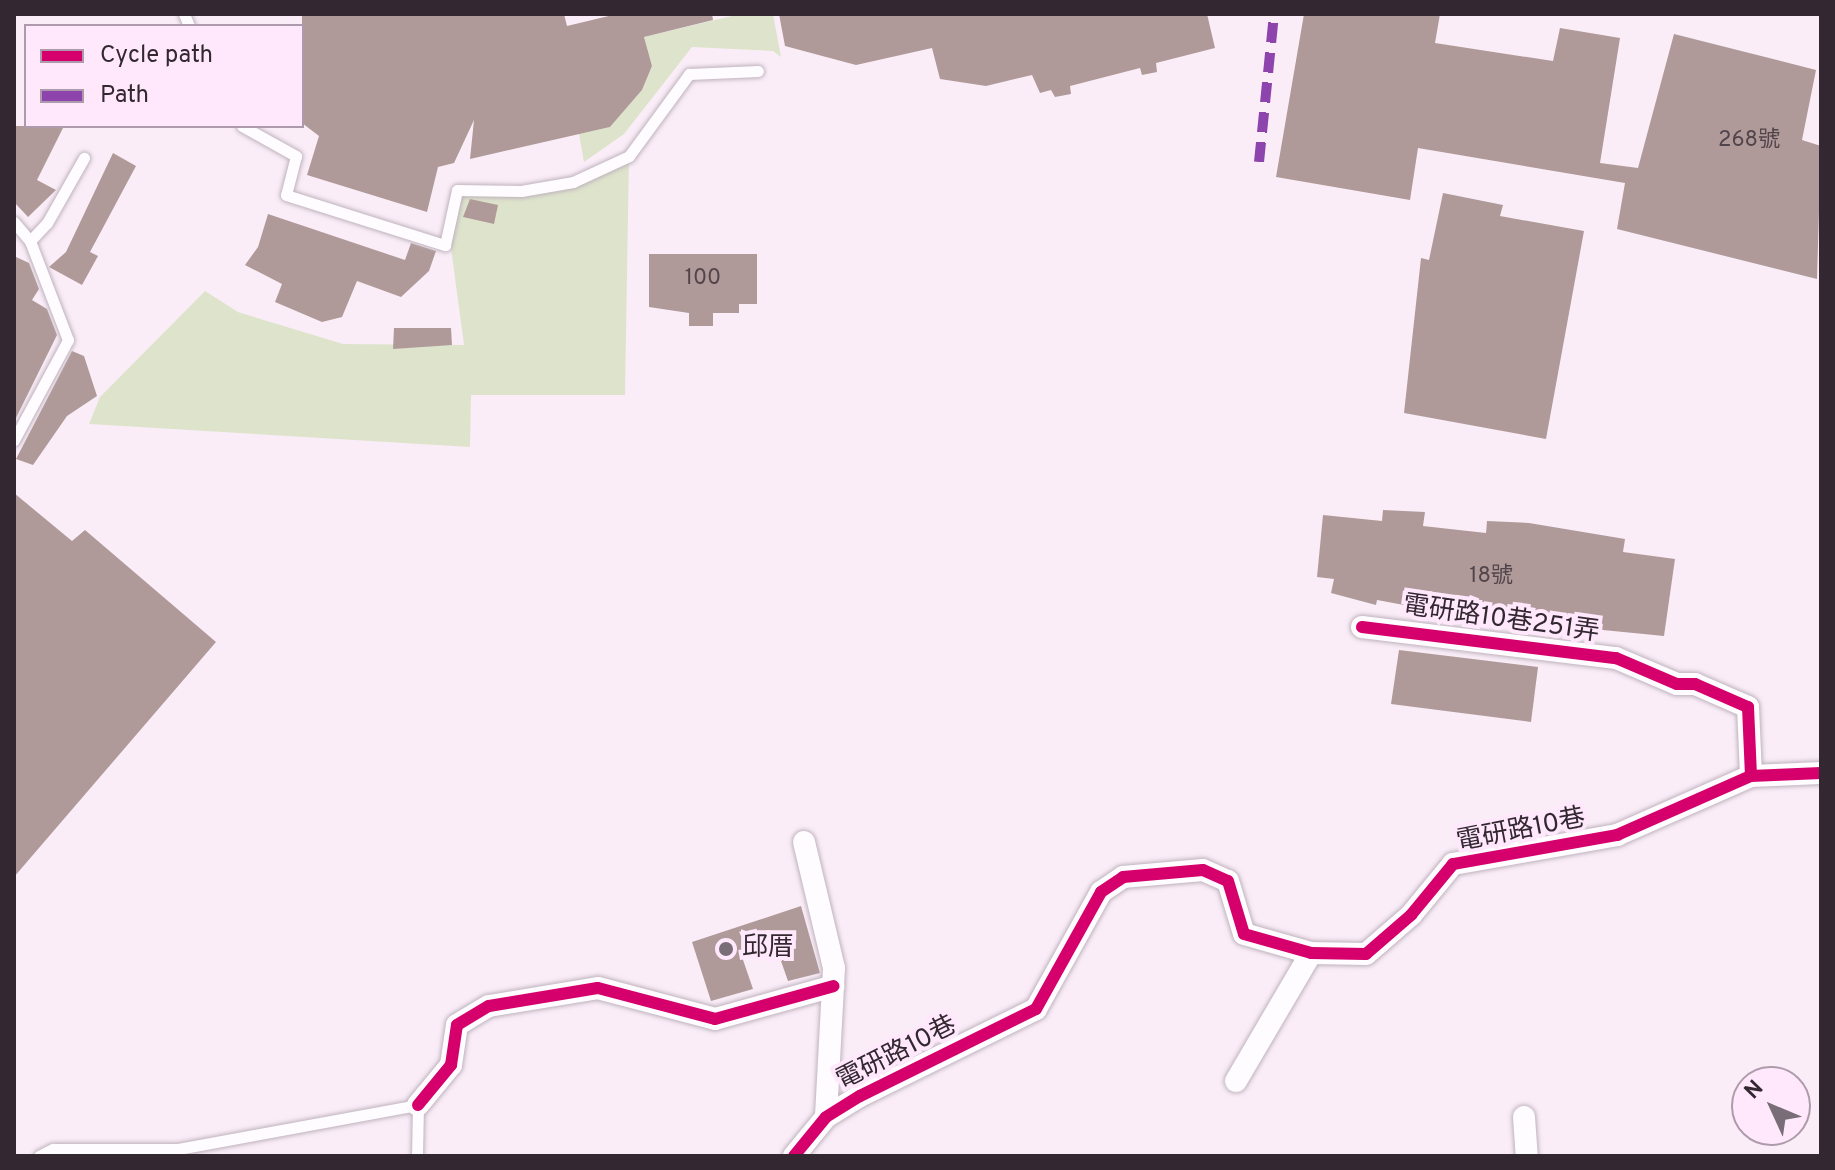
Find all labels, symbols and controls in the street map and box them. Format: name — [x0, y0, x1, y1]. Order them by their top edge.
legend — [24, 24, 304, 128]
text: Cycle path — [100, 41, 213, 71]
text: Path — [100, 81, 149, 111]
house number: 268號 — [1718, 128, 1780, 154]
house number: 100 — [685, 266, 721, 292]
house number: 18號 — [1469, 564, 1513, 590]
street label: 電研路10巷251弄 — [1401, 591, 1601, 649]
street label: 電研路10巷 — [1454, 803, 1588, 859]
place label: 邱厝 — [742, 933, 794, 965]
marker: 邱厝 — [717, 940, 735, 958]
street label: 電研路10巷 — [832, 1011, 962, 1097]
north arrow — [1731, 1066, 1811, 1146]
text: N — [1740, 1075, 1770, 1105]

